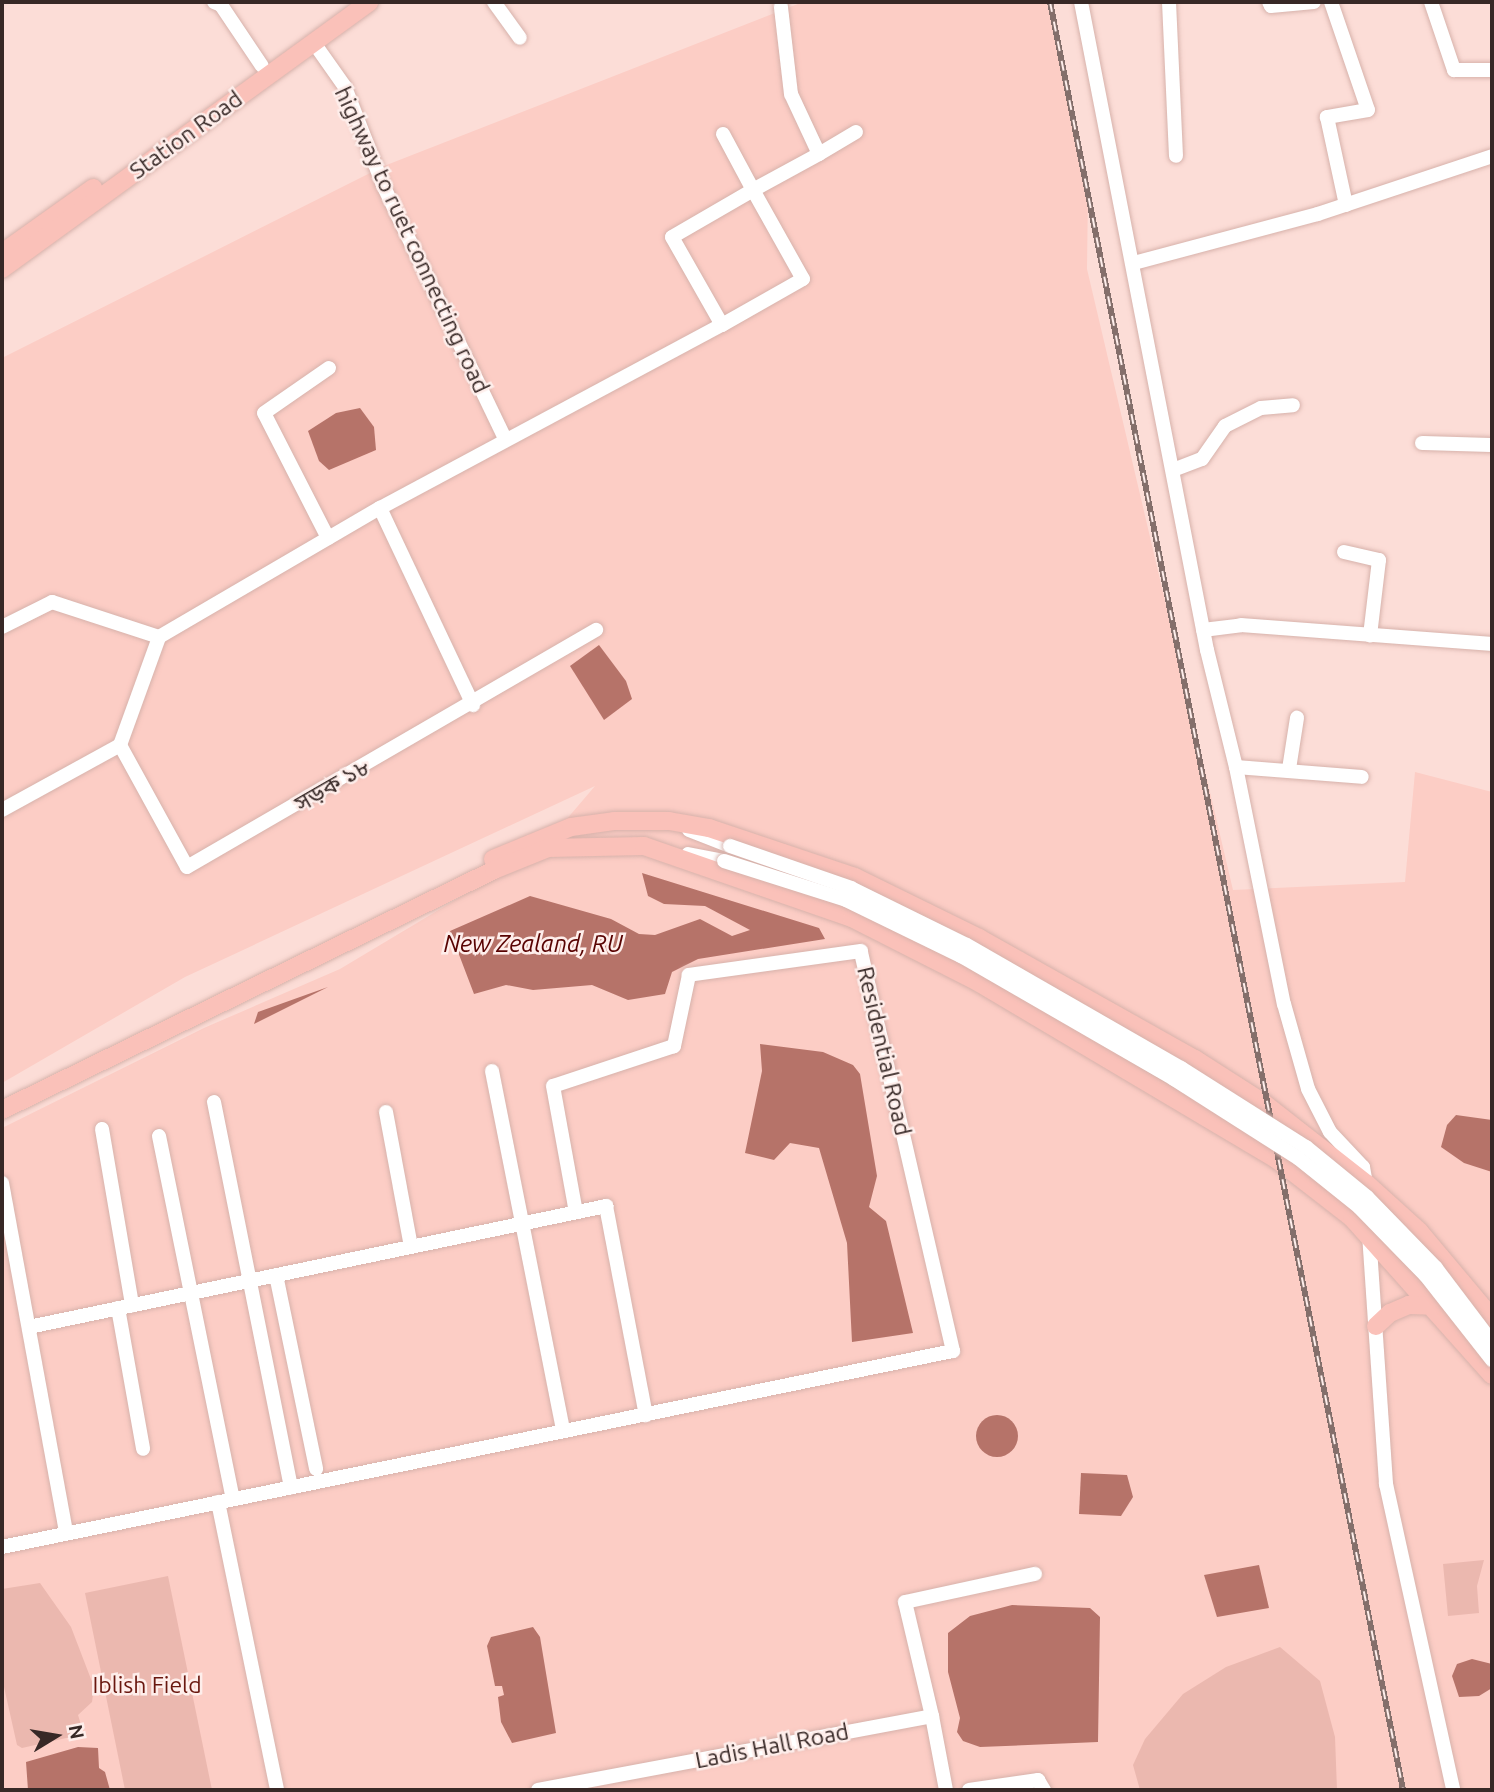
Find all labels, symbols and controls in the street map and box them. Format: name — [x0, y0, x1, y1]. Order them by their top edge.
street label: highway to ruet connecting road — [329, 82, 495, 398]
street label: Station Road — [124, 85, 248, 185]
street label: সড়ক ১৮ — [290, 753, 374, 817]
water label: New Zealand, RU — [443, 930, 623, 958]
street label: Residential Road — [851, 964, 917, 1138]
park label: Iblish Field — [92, 1671, 202, 1699]
north arrow — [21, 1701, 91, 1771]
street label: Ladis Hall Road — [693, 1718, 851, 1774]
text: N — [64, 1723, 89, 1741]

